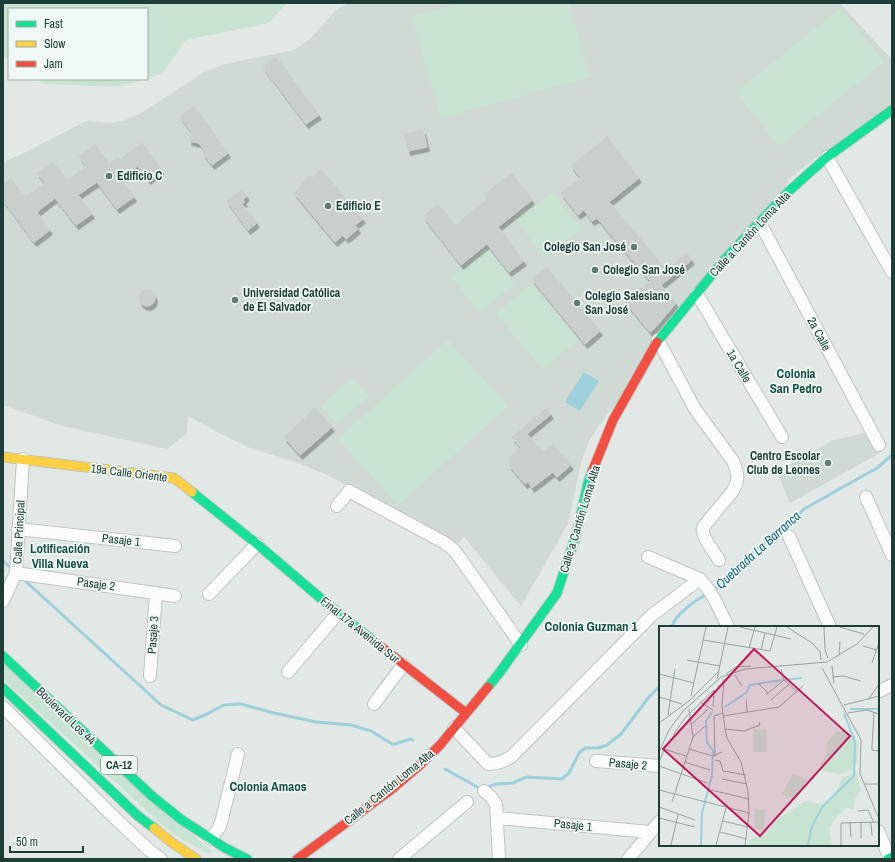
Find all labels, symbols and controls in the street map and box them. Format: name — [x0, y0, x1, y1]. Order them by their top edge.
legend — [8, 8, 148, 80]
text: Fast — [44, 16, 63, 32]
text: Slow — [44, 36, 66, 52]
text: Jam — [44, 56, 63, 72]
place label: Edificio C — [117, 168, 162, 184]
marker: Edificio C — [104, 171, 114, 181]
street label: Calle a Cantón Loma Alta — [706, 187, 794, 280]
place label: Edificio E — [336, 198, 381, 214]
marker: Edificio E — [323, 201, 333, 211]
place label: Colegio San José — [544, 239, 627, 255]
marker: Colegio San José — [629, 242, 639, 252]
place label: Colegio San Josė — [603, 262, 686, 278]
marker: Colegio San Josė — [590, 265, 600, 275]
place label: Universidad Católica de El Salvador — [243, 285, 341, 315]
place label: Colegio Salesiano San José — [585, 288, 670, 318]
marker: Universidad Católica de El Salvador — [230, 295, 240, 305]
marker: Colegio Salesiano San José — [572, 298, 582, 308]
street label: 2a Calle — [803, 314, 835, 354]
street label: 1a Calle — [723, 346, 755, 386]
district label: Colonia San Pedro — [770, 365, 822, 397]
place label: Centro Escolar Club de Leones — [747, 448, 821, 478]
marker: Centro Escolar Club de Leones — [823, 458, 833, 468]
street label: 19a Calle Oriente — [90, 460, 168, 486]
street label: Calle a Cantón Loma Alta — [556, 463, 604, 575]
street label: Calle Principal — [9, 500, 29, 564]
water label: Quebrada La Barranca — [712, 507, 804, 593]
street label: Pasaje 1 — [101, 530, 141, 550]
district label: Lotificación Villa Nueva — [30, 540, 90, 572]
street label: Pasaje 2 — [76, 573, 116, 595]
street label: Final 17a Avenida Sur — [317, 593, 403, 667]
street label: Pasaje 3 — [144, 615, 162, 655]
district label: Colonia Guzman 1 — [544, 618, 638, 635]
inset map — [659, 626, 879, 846]
street label: Boulevard Los 44 — [33, 684, 99, 749]
street label: Calle a Cantón Loma Alta — [341, 745, 438, 828]
street label: Pasaje 2 — [608, 754, 648, 774]
road number: CA-12 — [101, 756, 137, 774]
district label: Colonia Amaos — [229, 778, 307, 795]
street label: Pasaje 1 — [553, 815, 593, 835]
scale bar — [10, 828, 83, 854]
text: 50 m — [16, 834, 38, 850]

